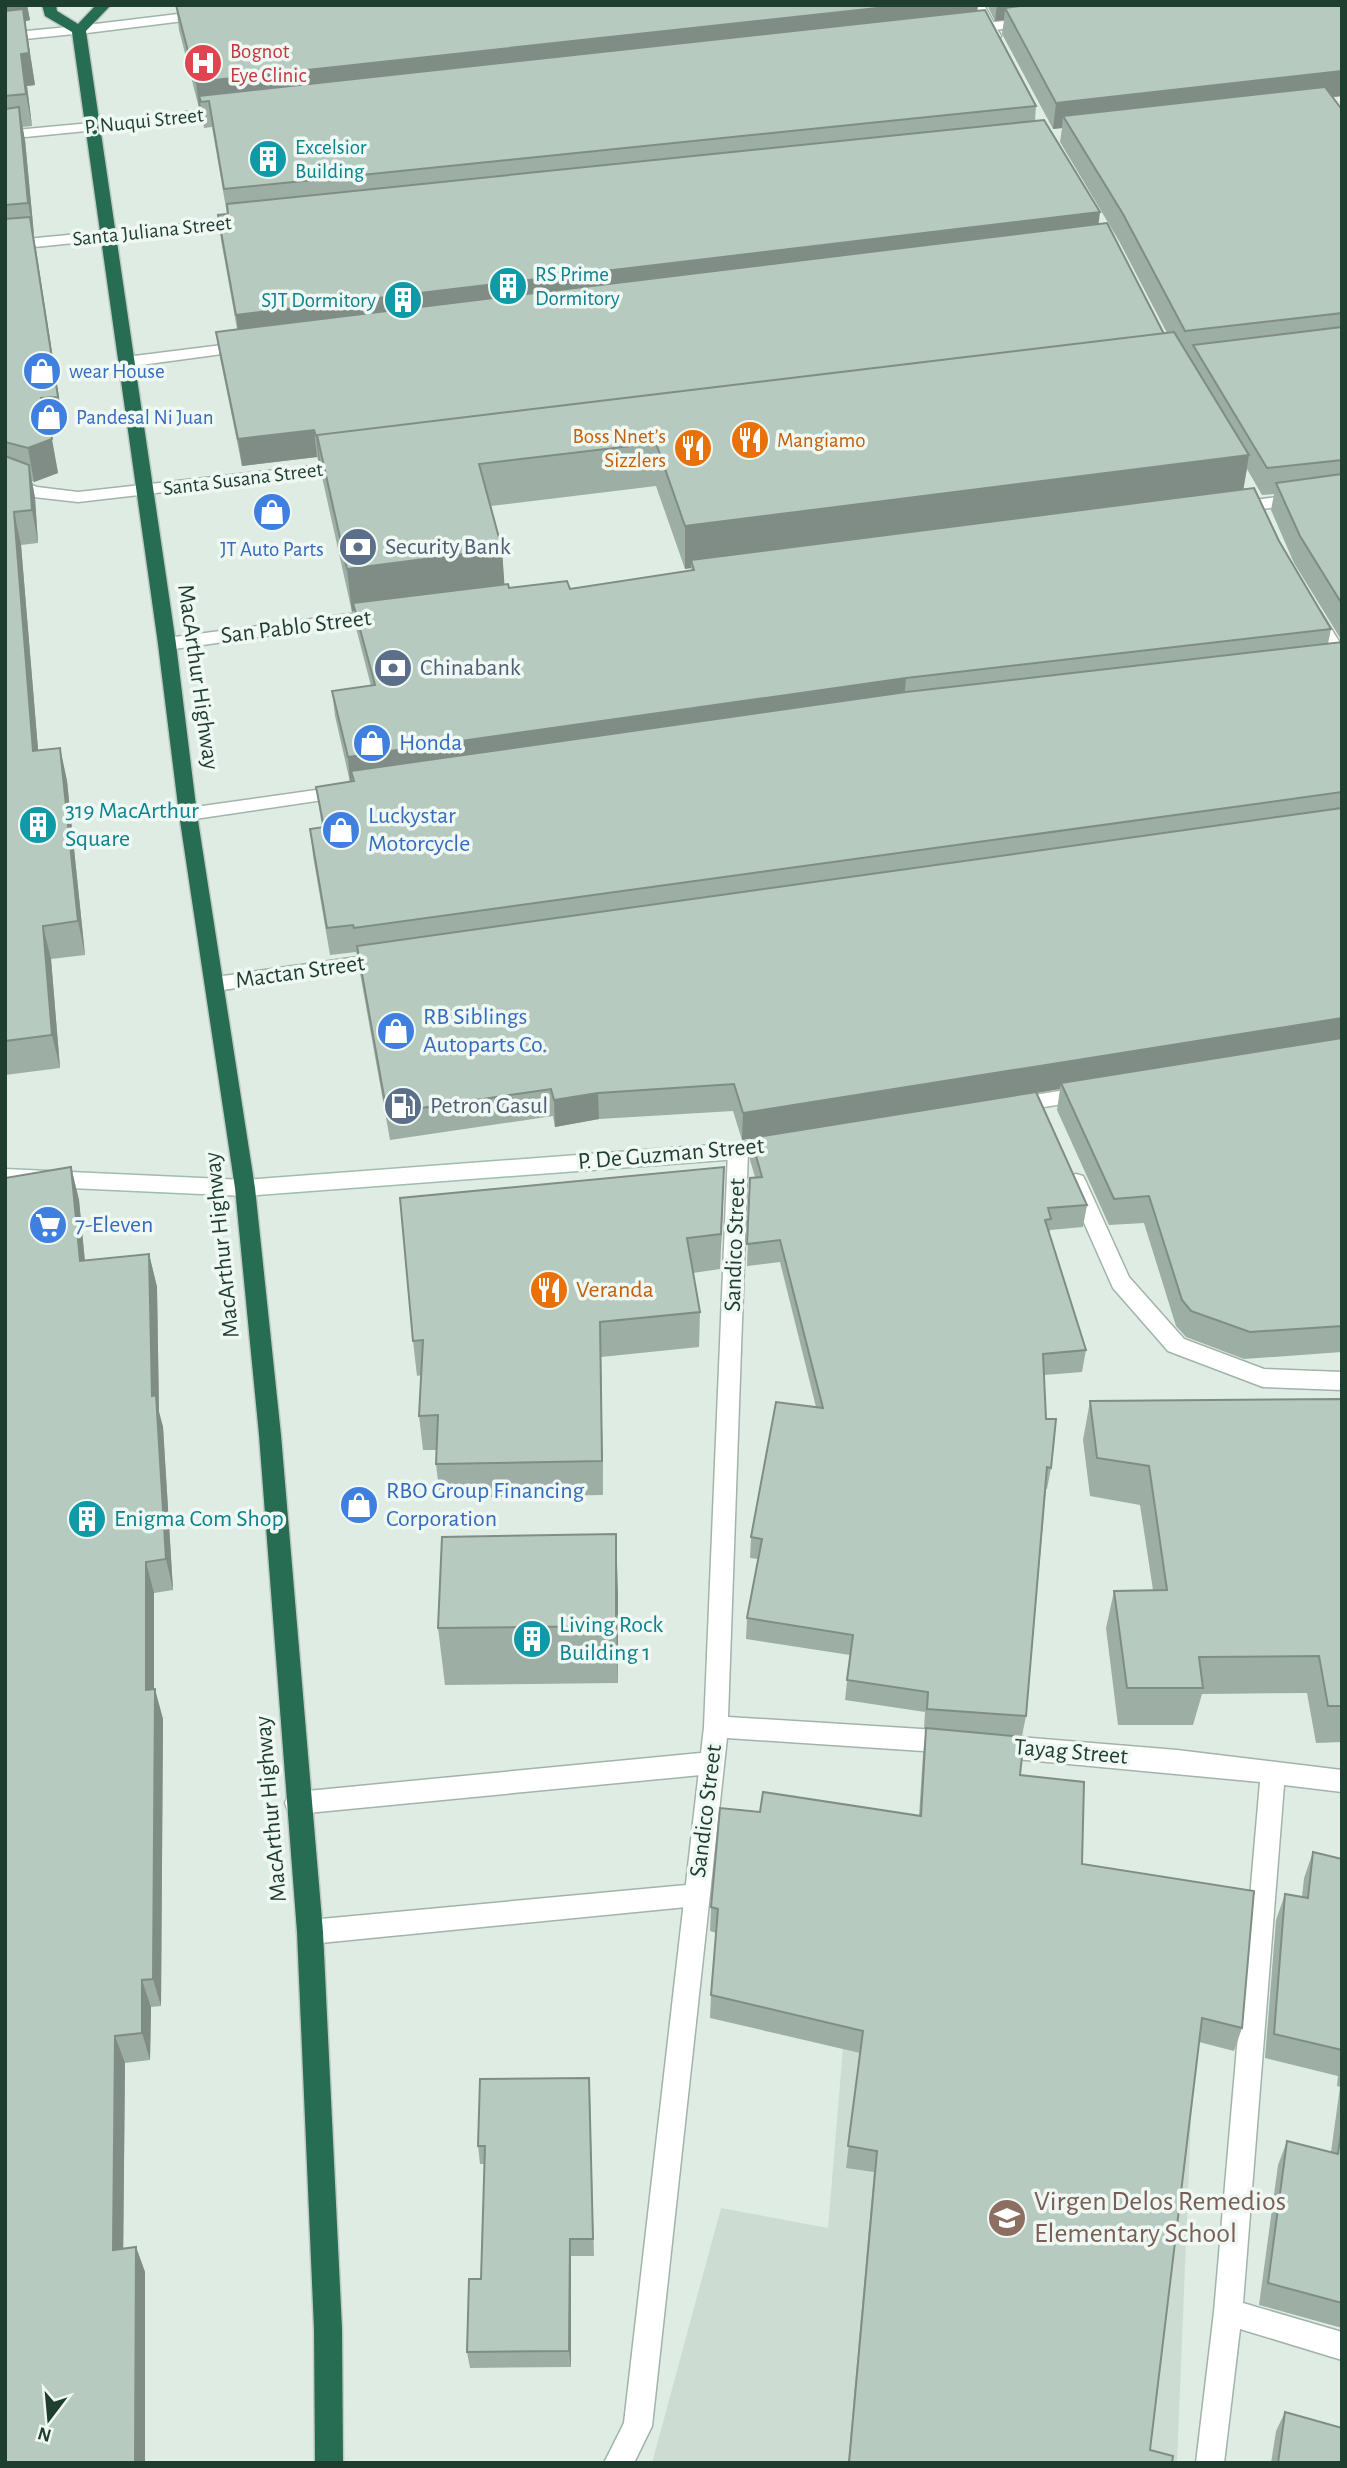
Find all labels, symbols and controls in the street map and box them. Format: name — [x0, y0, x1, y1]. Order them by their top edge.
place label: Bognot Eye Clinic — [230, 41, 306, 86]
hospital icon: Bognot Eye Clinic — [182, 42, 224, 84]
street label: P. Nuqui Street — [83, 104, 205, 138]
place label: Excelsior Building — [295, 137, 367, 182]
building icon: Excelsior Building — [247, 138, 289, 180]
street label: Santa Juliana Street — [71, 212, 233, 250]
place label: RS Prime Dormitory — [535, 264, 620, 309]
building icon: RS Prime Dormitory — [487, 265, 529, 307]
building icon: SJT Dormitory — [382, 279, 424, 321]
place label: SJT Dormitory — [261, 290, 376, 311]
shop icon: wear House — [21, 350, 63, 392]
place label: wear House — [69, 361, 165, 382]
shop icon: Pandesal Ni Juan — [28, 396, 70, 438]
place label: Pandesal Ni Juan — [76, 407, 214, 428]
restaurant icon: Mangiamo — [729, 419, 771, 461]
place label: Boss Nnet’s Sizzlers — [573, 426, 666, 471]
restaurant icon: Boss Nnet’s Sizzlers — [672, 427, 714, 469]
place label: Mangiamo — [777, 430, 866, 451]
street label: Santa Susana Street — [162, 459, 324, 499]
shop icon: JT Auto Parts — [251, 491, 293, 533]
bank icon: Security Bank — [337, 526, 379, 568]
place label: Security Bank — [385, 535, 511, 559]
place label: JT Auto Parts — [220, 539, 324, 560]
street label: MacArthur Highway — [173, 583, 223, 771]
street label: San Pablo Street — [219, 606, 373, 648]
bank icon: Chinabank — [372, 647, 414, 689]
place label: Chinabank — [420, 656, 521, 680]
shop icon: Honda — [351, 722, 393, 764]
place label: Honda — [399, 731, 462, 755]
place label: 319 MacArthur Square — [65, 799, 199, 851]
building icon: 319 MacArthur Square — [17, 804, 59, 846]
place label: Luckystar Motorcycle — [368, 804, 470, 856]
shop icon: Luckystar Motorcycle — [320, 809, 362, 851]
street label: Mactan Street — [234, 951, 367, 993]
place label: RB Siblings Autoparts Co. — [423, 1005, 547, 1057]
shop icon: RB Siblings Autoparts Co. — [375, 1010, 417, 1052]
fuel station icon: Petron Gasul — [382, 1085, 424, 1127]
place label: Petron Gasul — [430, 1094, 548, 1118]
street label: P. De Guzman Street — [577, 1134, 766, 1174]
street label: MacArthur Highway — [200, 1151, 244, 1339]
street label: Sandico Street — [721, 1177, 749, 1312]
supermarket icon: 7-Eleven — [27, 1204, 69, 1246]
place label: 7-Eleven — [75, 1213, 153, 1237]
restaurant icon: Veranda — [528, 1269, 570, 1311]
place label: Veranda — [576, 1278, 654, 1302]
place label: RBO Group Financing Corporation — [386, 1479, 585, 1531]
shop icon: RBO Group Financing Corporation — [338, 1484, 380, 1526]
building icon: Enigma Com Shop — [66, 1498, 108, 1540]
place label: Enigma Com Shop — [114, 1507, 284, 1531]
place label: Living Rock Building 1 — [559, 1613, 663, 1665]
building icon: Living Rock Building 1 — [511, 1618, 553, 1660]
street label: MacArthur Highway — [251, 1715, 291, 1903]
street label: Tayag Street — [1013, 1735, 1129, 1769]
street label: Sandico Street — [686, 1743, 726, 1879]
place label: Virgen Delos Remedios Elementary School — [1034, 2188, 1286, 2248]
school or university icon: Virgen Delos Remedios Elementary School — [986, 2197, 1028, 2239]
north arrow — [14, 2384, 84, 2454]
text: N — [36, 2423, 54, 2445]

